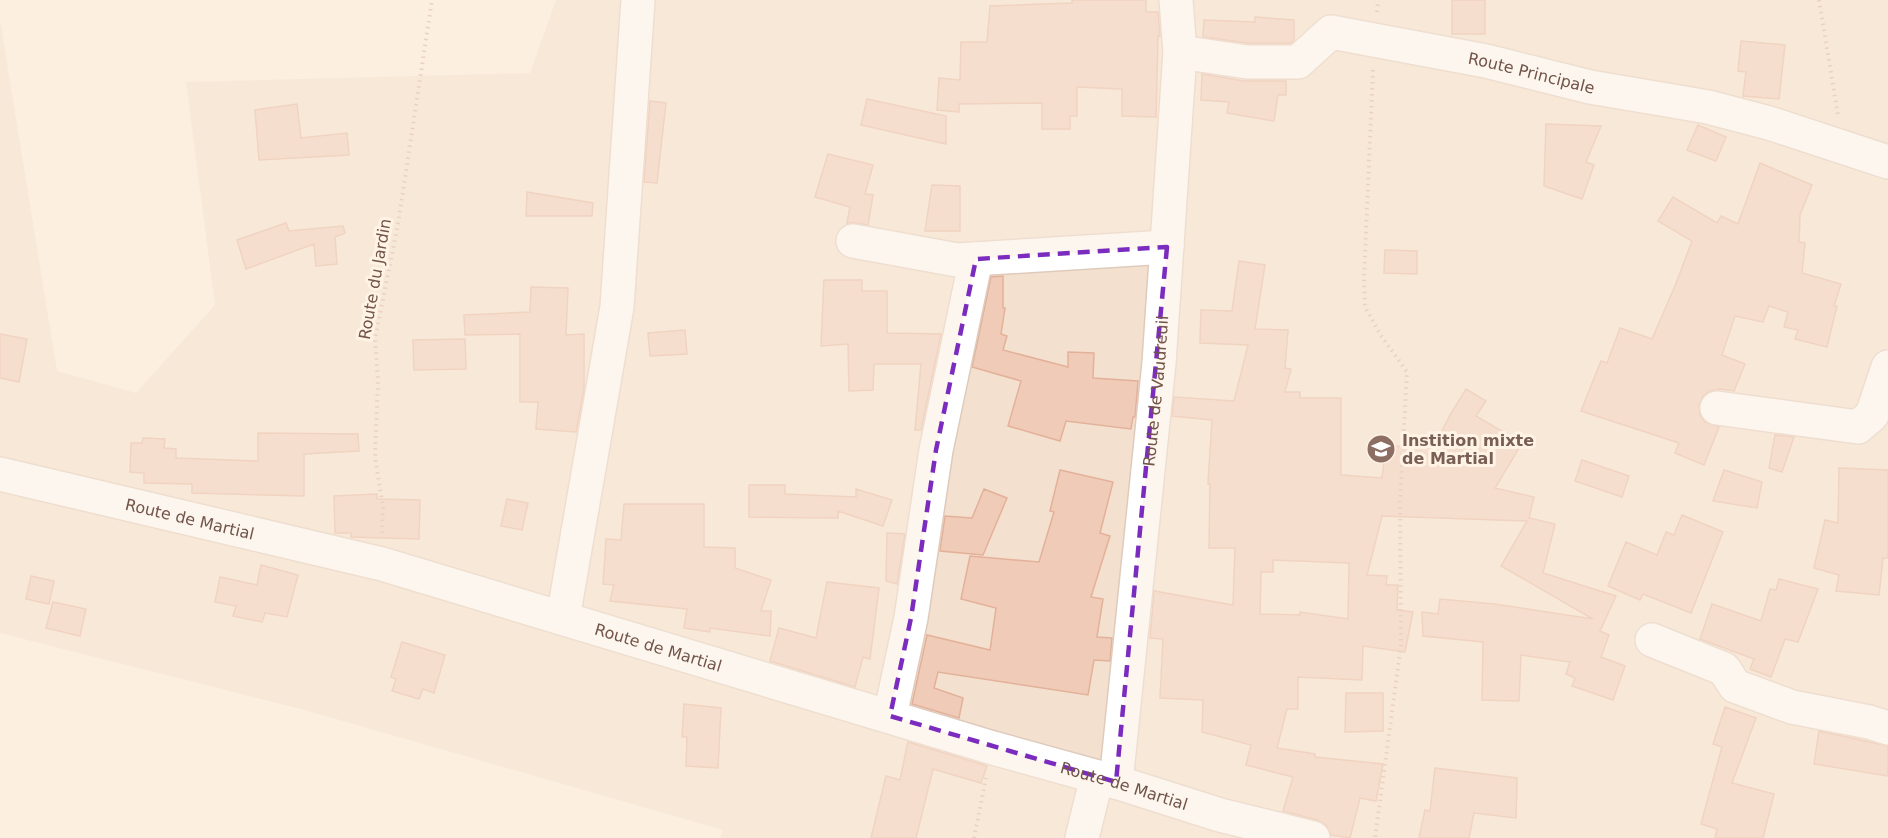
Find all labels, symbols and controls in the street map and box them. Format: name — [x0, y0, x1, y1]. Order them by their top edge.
street label: Route Principale — [1467, 48, 1597, 97]
street label: Route du Jardin — [355, 217, 395, 341]
street label: Route de Vaudreuil — [1139, 315, 1172, 467]
place label: Instition mixte de Martial — [1402, 431, 1534, 468]
school or university icon: Instition mixte de Martial — [1365, 433, 1397, 465]
street label: Route de Martial — [123, 494, 256, 543]
street label: Route de Martial — [592, 619, 724, 675]
street label: Route de Martial — [1058, 758, 1190, 814]

